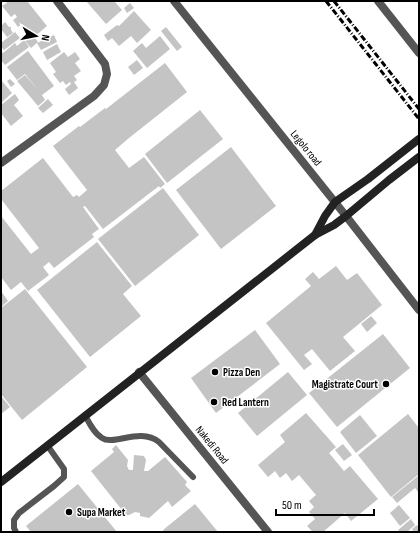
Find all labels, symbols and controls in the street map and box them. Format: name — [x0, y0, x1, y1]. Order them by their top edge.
north arrow — [16, 16, 56, 56]
text: N — [38, 34, 52, 42]
street label: Legolo road — [288, 128, 325, 169]
place label: Pizza Den — [223, 366, 260, 379]
marker: Pizza Den — [210, 367, 220, 377]
place label: Magistrate Court — [312, 378, 378, 391]
marker: Magistrate Court — [381, 379, 391, 389]
place label: Red Lantern — [222, 396, 269, 409]
marker: Red Lantern — [209, 397, 219, 407]
street label: Nakedi Road — [193, 423, 231, 467]
scale bar — [276, 491, 374, 517]
text: 50 m — [282, 498, 302, 513]
place label: Supa Market — [77, 506, 126, 519]
marker: Supa Market — [64, 507, 74, 517]

